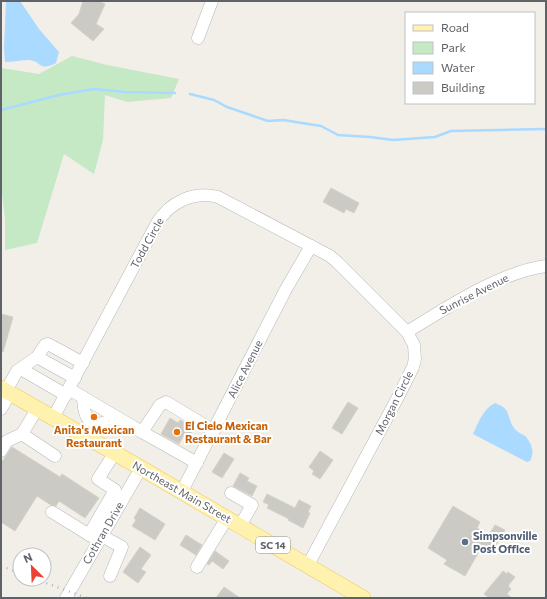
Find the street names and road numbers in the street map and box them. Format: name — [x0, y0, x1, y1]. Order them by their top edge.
street label: Todd Circle — [127, 215, 166, 270]
street label: Sunrise Avenue — [437, 270, 511, 317]
street label: Alice Avenue — [224, 337, 265, 400]
street label: Morgan Circle — [372, 368, 415, 437]
street label: Northeast Main Street — [131, 458, 234, 525]
street label: Cothran Drive — [79, 499, 126, 566]
road number: SC 14 — [256, 537, 290, 553]

